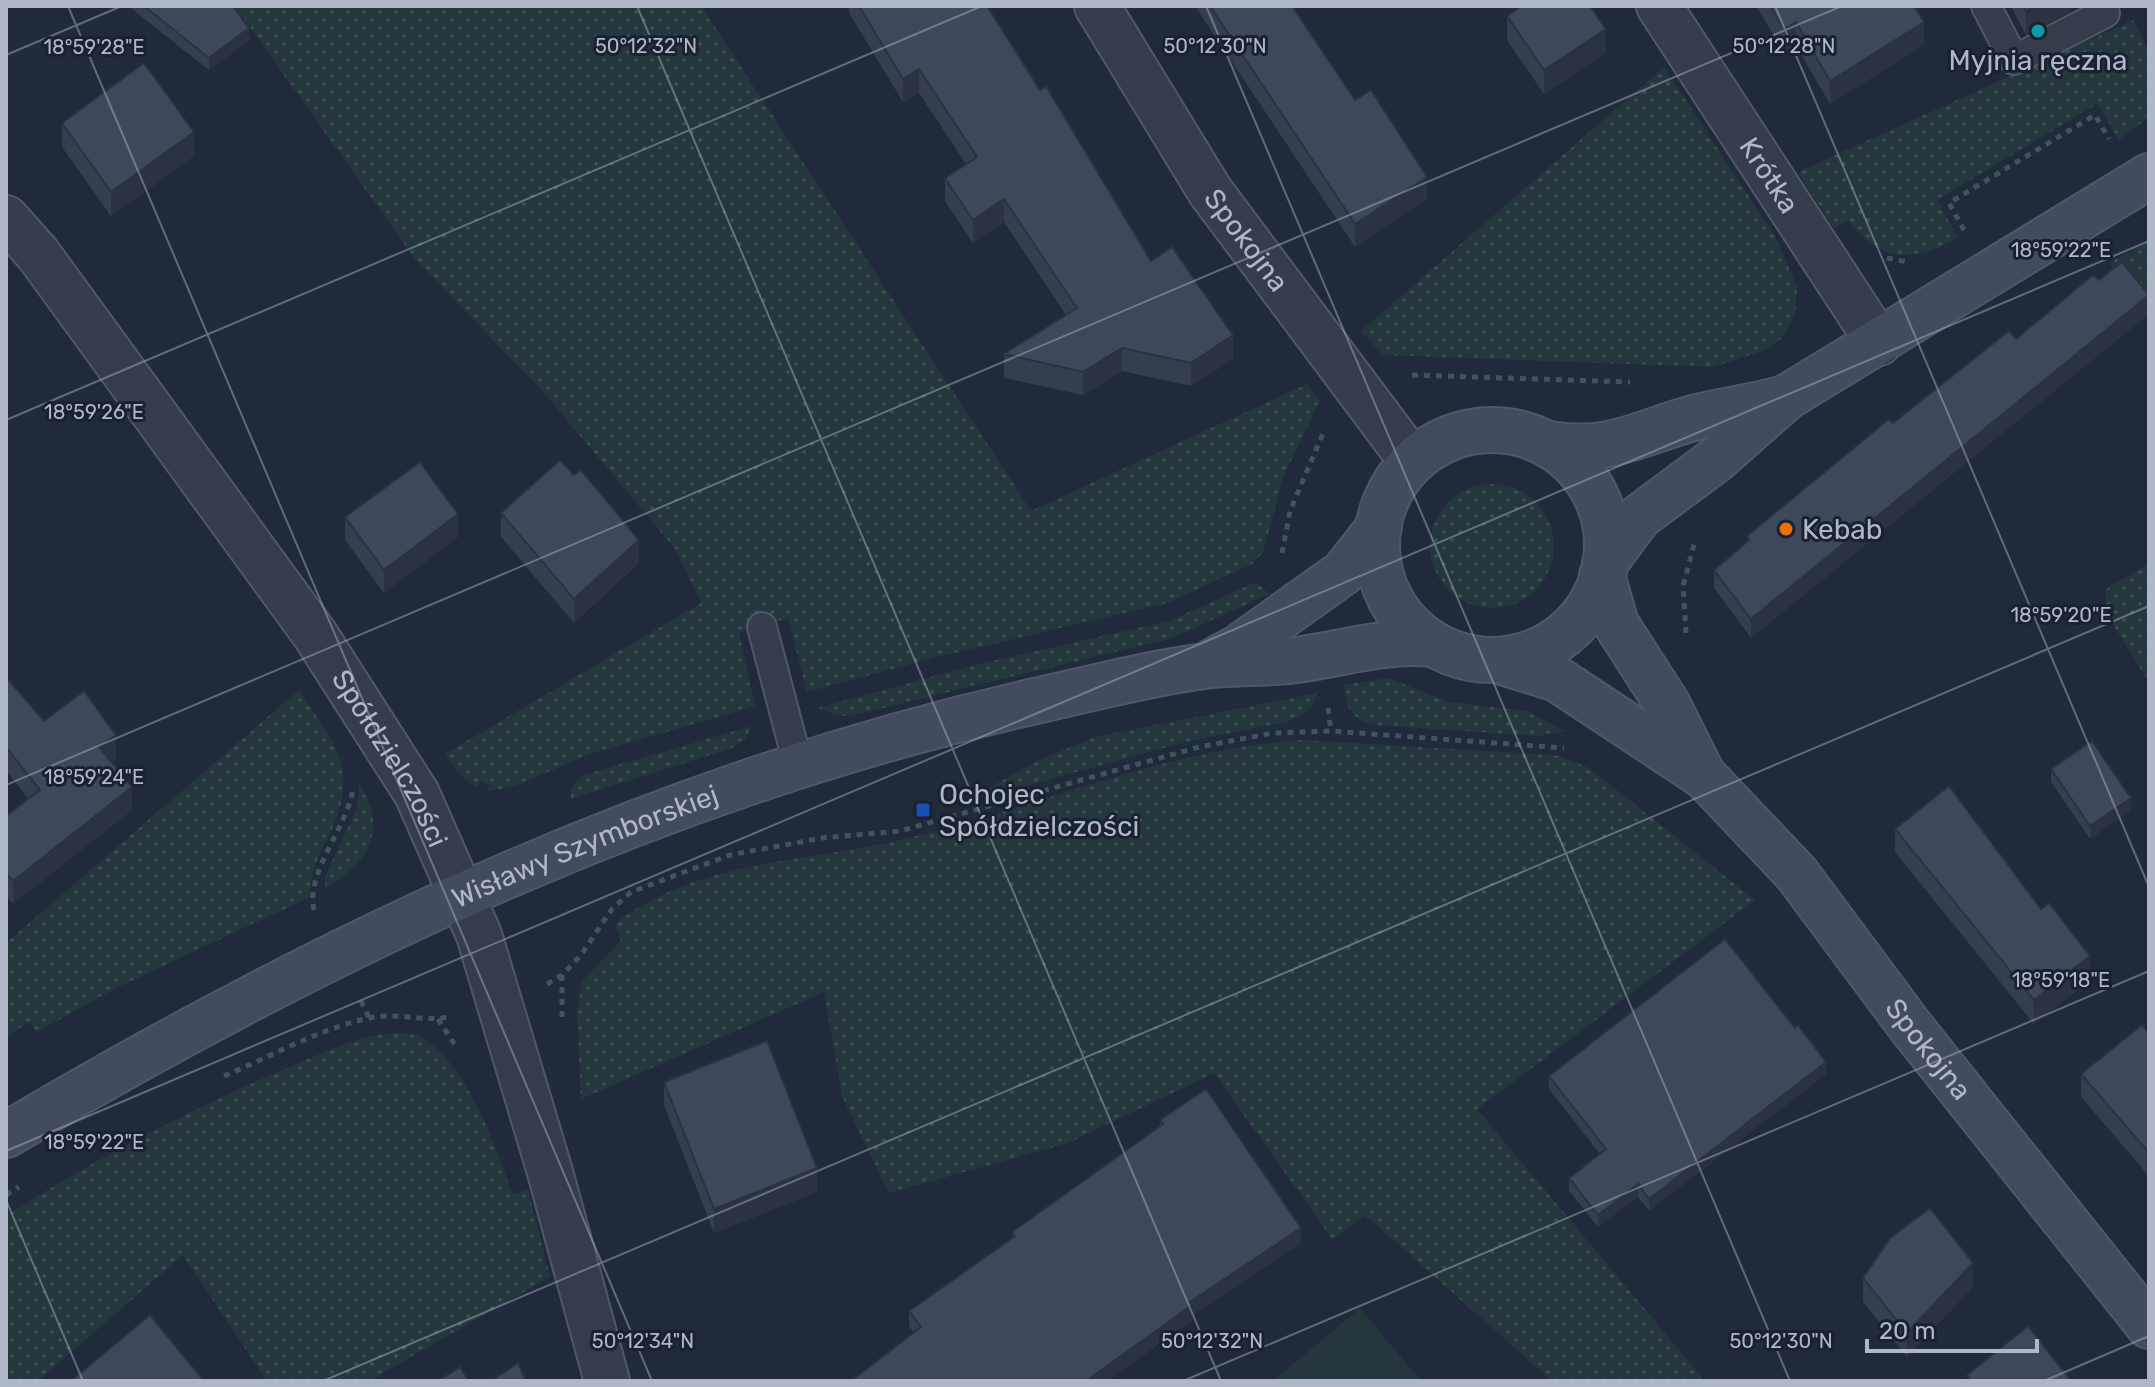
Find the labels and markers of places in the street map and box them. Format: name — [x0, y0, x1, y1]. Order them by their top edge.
marker: Myjnia ręczna — [2029, 22, 2047, 40]
place label: Myjnia ręczna — [1948, 44, 2128, 77]
place label: Kebab — [1802, 513, 1882, 546]
marker: Kebab — [1777, 520, 1795, 538]
place label: Ochojec Spółdzielczości — [939, 778, 1139, 843]
marker: Ochojec Spółdzielczości — [914, 801, 932, 819]

